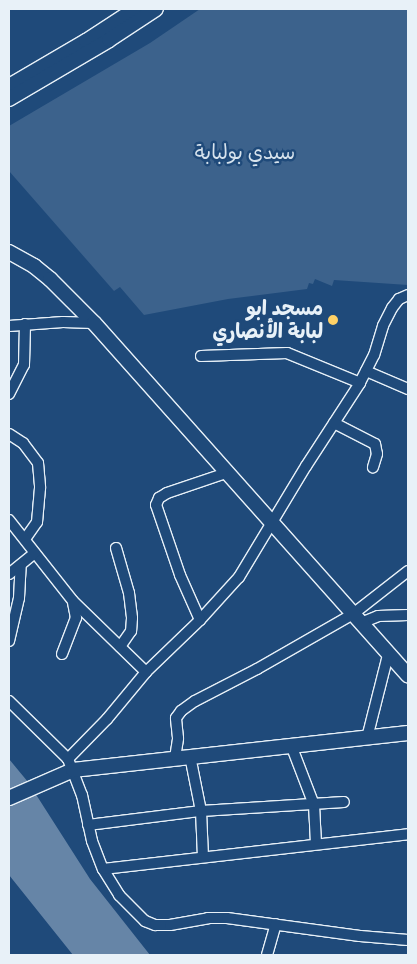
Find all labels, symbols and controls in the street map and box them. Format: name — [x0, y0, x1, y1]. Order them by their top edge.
park label: سيدي بولبابة — [195, 140, 295, 164]
place label: مسجد ابو لبابة الأنصاري — [213, 296, 323, 343]
marker: مسجد ابو لبابة الأنصاري — [327, 314, 339, 326]

